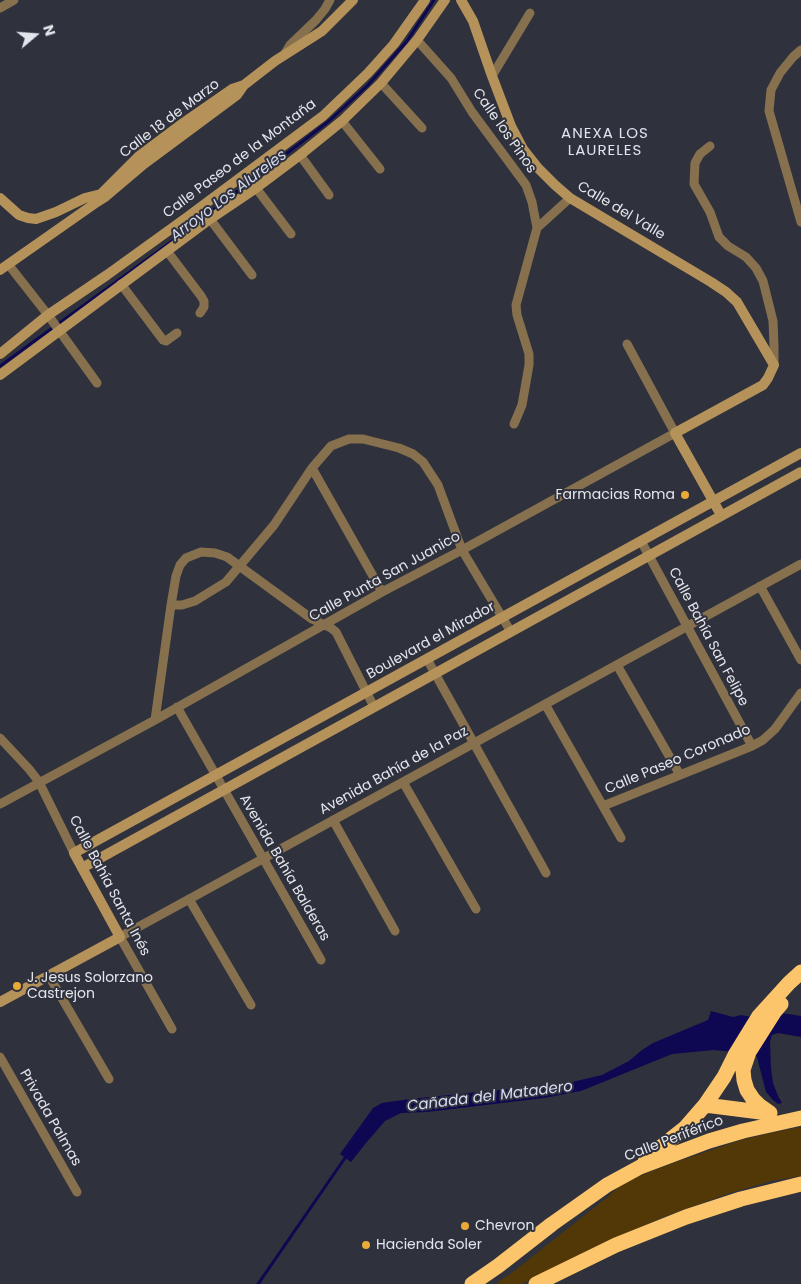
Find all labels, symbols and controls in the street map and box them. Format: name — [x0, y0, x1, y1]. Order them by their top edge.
north arrow — [10, 10, 60, 60]
text: N — [38, 22, 60, 38]
street label: Calle 18 de Marzo — [117, 76, 223, 162]
street label: Calle los Pinos — [468, 85, 540, 177]
street label: Calle Paseo de la Montaña — [160, 96, 320, 222]
district label: ANEXA LOS LAURELES — [560, 125, 650, 160]
water label: Arroyo Los Alureles — [167, 146, 291, 246]
street label: Calle del Valle — [574, 178, 668, 244]
place label: Farmacias Roma — [556, 487, 675, 503]
marker: Farmacias Roma — [679, 489, 691, 501]
street label: Calle Punta San Juanico — [307, 528, 463, 626]
street label: Calle Bahía San Felipe — [664, 565, 752, 709]
street label: Boulevard el Mirador — [364, 599, 498, 683]
street label: Calle Paseo Coronado — [603, 722, 753, 798]
street label: Avenida Bahía de la Paz — [317, 723, 471, 819]
street label: Avenida Bahía Balderas — [235, 792, 333, 944]
street label: Calle Bahía Santa Inés — [65, 813, 153, 959]
place label: J. Jesus Solorzano Castrejon — [27, 970, 153, 1002]
marker: J. Jesus Solorzano Castrejon — [11, 980, 23, 992]
street label: Privada Palmas — [15, 1067, 85, 1169]
water label: Cañada del Matadero — [406, 1078, 574, 1116]
street label: Calle Periférico — [622, 1112, 726, 1166]
place label: Chevron — [475, 1218, 534, 1234]
marker: Chevron — [459, 1220, 471, 1232]
place label: Hacienda Soler — [376, 1237, 482, 1253]
marker: Hacienda Soler — [360, 1239, 372, 1251]

